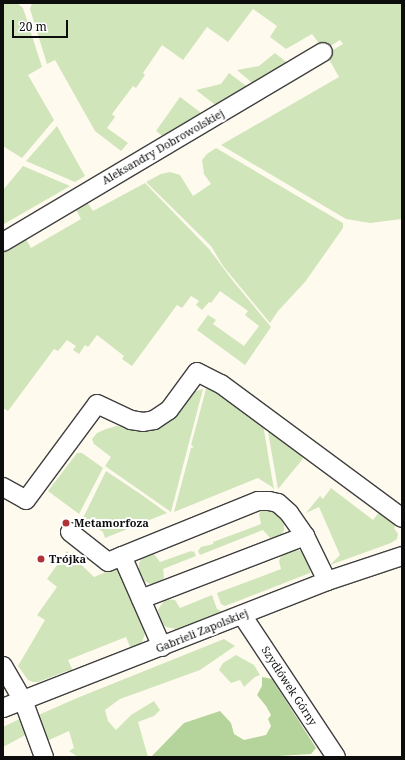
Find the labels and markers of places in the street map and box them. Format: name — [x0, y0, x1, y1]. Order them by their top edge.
place label: Metamorfoza — [74, 516, 149, 530]
marker: Metamorfoza — [61, 518, 71, 528]
place label: Trójka — [49, 552, 86, 566]
marker: Trójka — [36, 554, 46, 564]

